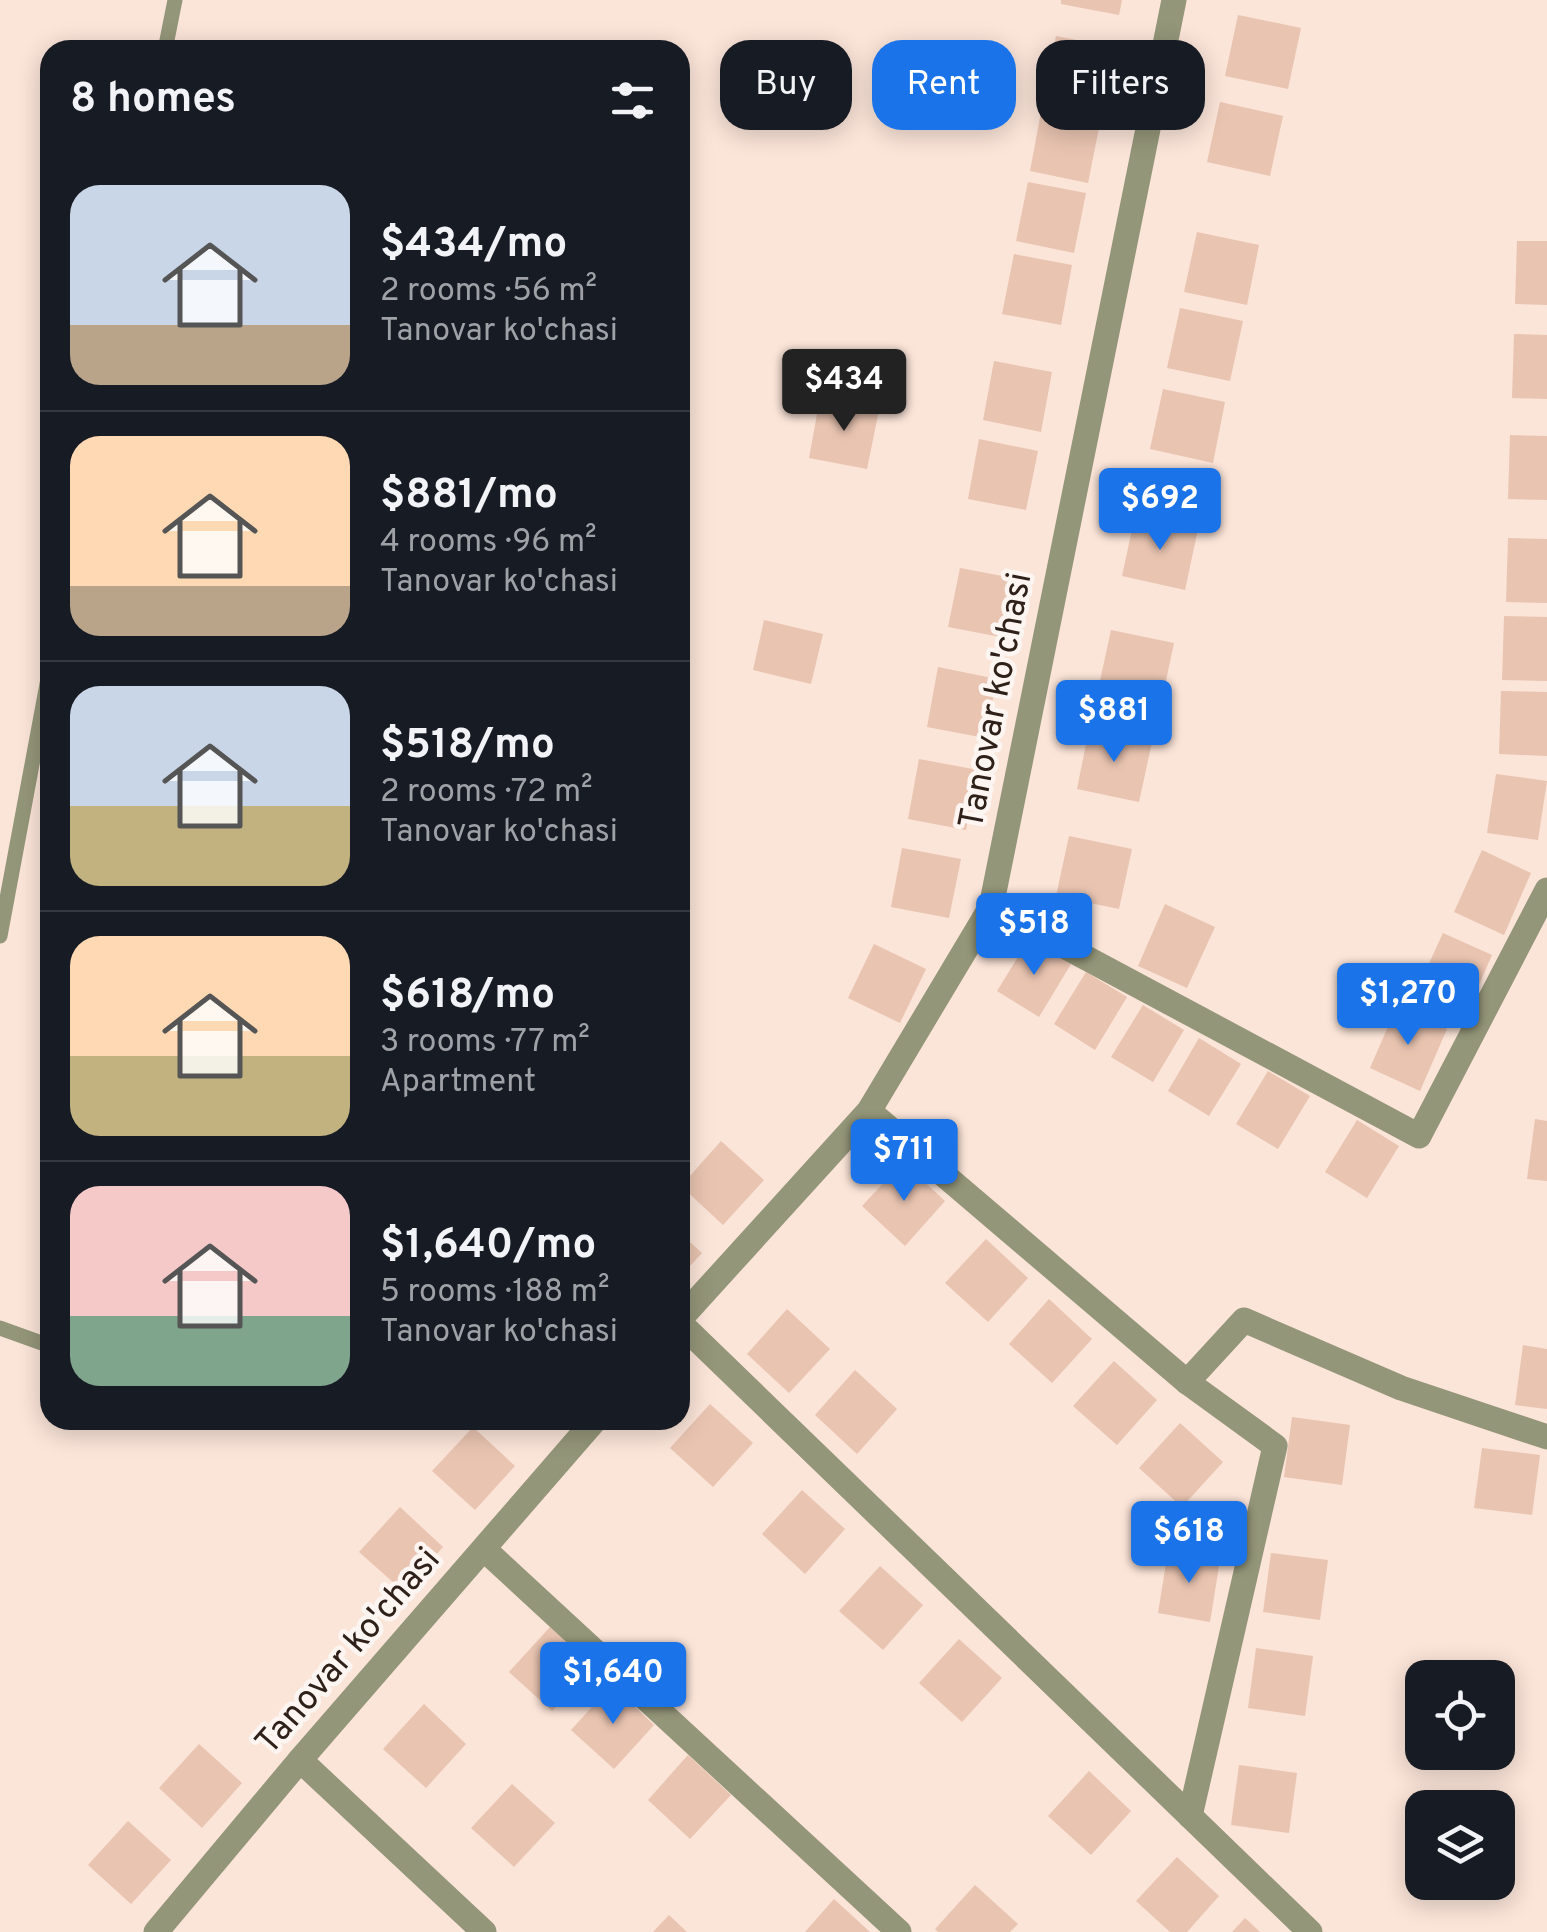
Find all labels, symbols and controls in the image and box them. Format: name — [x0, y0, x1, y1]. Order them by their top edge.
chip: Buy — [720, 40, 852, 130]
chip: Rent — [872, 40, 1016, 130]
chip: Filters — [1036, 40, 1205, 130]
icon: filters — [605, 73, 660, 128]
text: 8 homes — [70, 74, 236, 127]
text: $434/mo — [380, 219, 567, 272]
icon: home — [150, 225, 270, 345]
text: 2 rooms · 56 m² — [380, 272, 597, 312]
text: Tanovar ko'chasi — [380, 312, 618, 352]
pin: $434 — [785, 349, 903, 434]
text: $434 — [804, 361, 884, 401]
pin: $692 — [1101, 468, 1219, 553]
text: $881/mo — [380, 470, 558, 523]
icon: home — [150, 476, 270, 596]
text: $692 — [1121, 480, 1199, 520]
text: 4 rooms · 96 m² — [380, 523, 597, 563]
text: Tanovar ko'chasi — [380, 563, 618, 603]
street label: Tanovar ko'chasi — [951, 569, 1043, 833]
pin: $881 — [1055, 680, 1173, 765]
text: $881 — [1078, 692, 1150, 732]
text: $518/mo — [380, 720, 555, 773]
icon: home — [150, 726, 270, 846]
text: 2 rooms · 72 m² — [380, 773, 593, 813]
text: Tanovar ko'chasi — [380, 813, 618, 853]
pin: $518 — [975, 893, 1093, 978]
text: $518 — [998, 905, 1070, 945]
pin: $1,270 — [1327, 963, 1489, 1048]
text: $618/mo — [380, 970, 555, 1023]
text: $1,270 — [1359, 975, 1457, 1015]
icon: home — [150, 976, 270, 1096]
text: 3 rooms · 77 m² — [380, 1023, 590, 1063]
text: Apartment — [380, 1063, 536, 1103]
pin: $711 — [845, 1119, 963, 1204]
text: $711 — [873, 1131, 935, 1171]
text: $1,640/mo — [380, 1220, 596, 1273]
icon: home — [150, 1226, 270, 1346]
text: 5 rooms · 188 m² — [380, 1273, 610, 1313]
text: Tanovar ko'chasi — [380, 1313, 618, 1353]
pin: $618 — [1130, 1501, 1248, 1586]
text: $618 — [1153, 1513, 1225, 1553]
street label: Tanovar ko'chasi — [247, 1539, 451, 1765]
pin: $1,640 — [532, 1642, 694, 1727]
text: $1,640 — [562, 1654, 664, 1694]
map controls — [1405, 1660, 1515, 1900]
button: locate — [1405, 1660, 1515, 1770]
button: layers — [1405, 1790, 1515, 1900]

